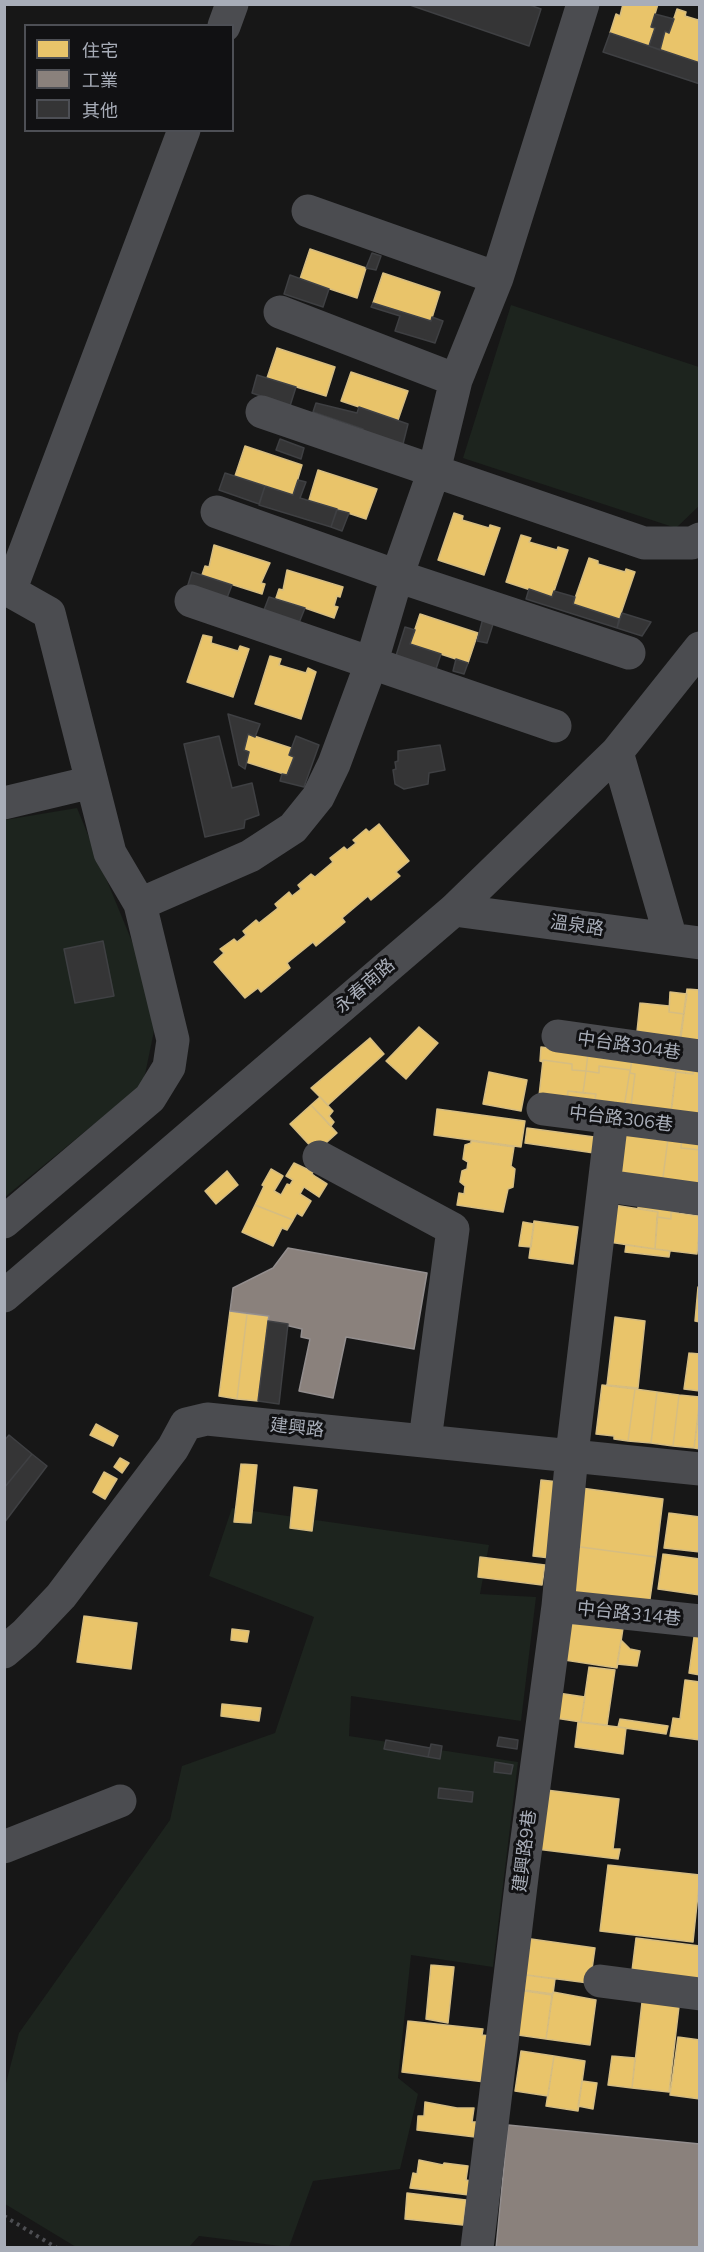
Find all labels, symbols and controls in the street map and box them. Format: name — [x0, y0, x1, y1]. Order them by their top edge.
legend — [24, 24, 234, 132]
text: 住宅 — [82, 39, 118, 62]
text: 工業 — [82, 69, 118, 92]
text: 其他 — [82, 99, 118, 122]
street label: 溫泉路 — [549, 912, 605, 940]
street label: 永春南路 — [331, 954, 399, 1018]
street label: 中台路304巷 — [576, 1028, 682, 1064]
street label: 中台路306巷 — [568, 1102, 674, 1136]
street label: 建興路 — [269, 1414, 325, 1442]
street label: 中台路314巷 — [576, 1598, 682, 1630]
street label: 建興路9巷 — [509, 1809, 541, 1893]

